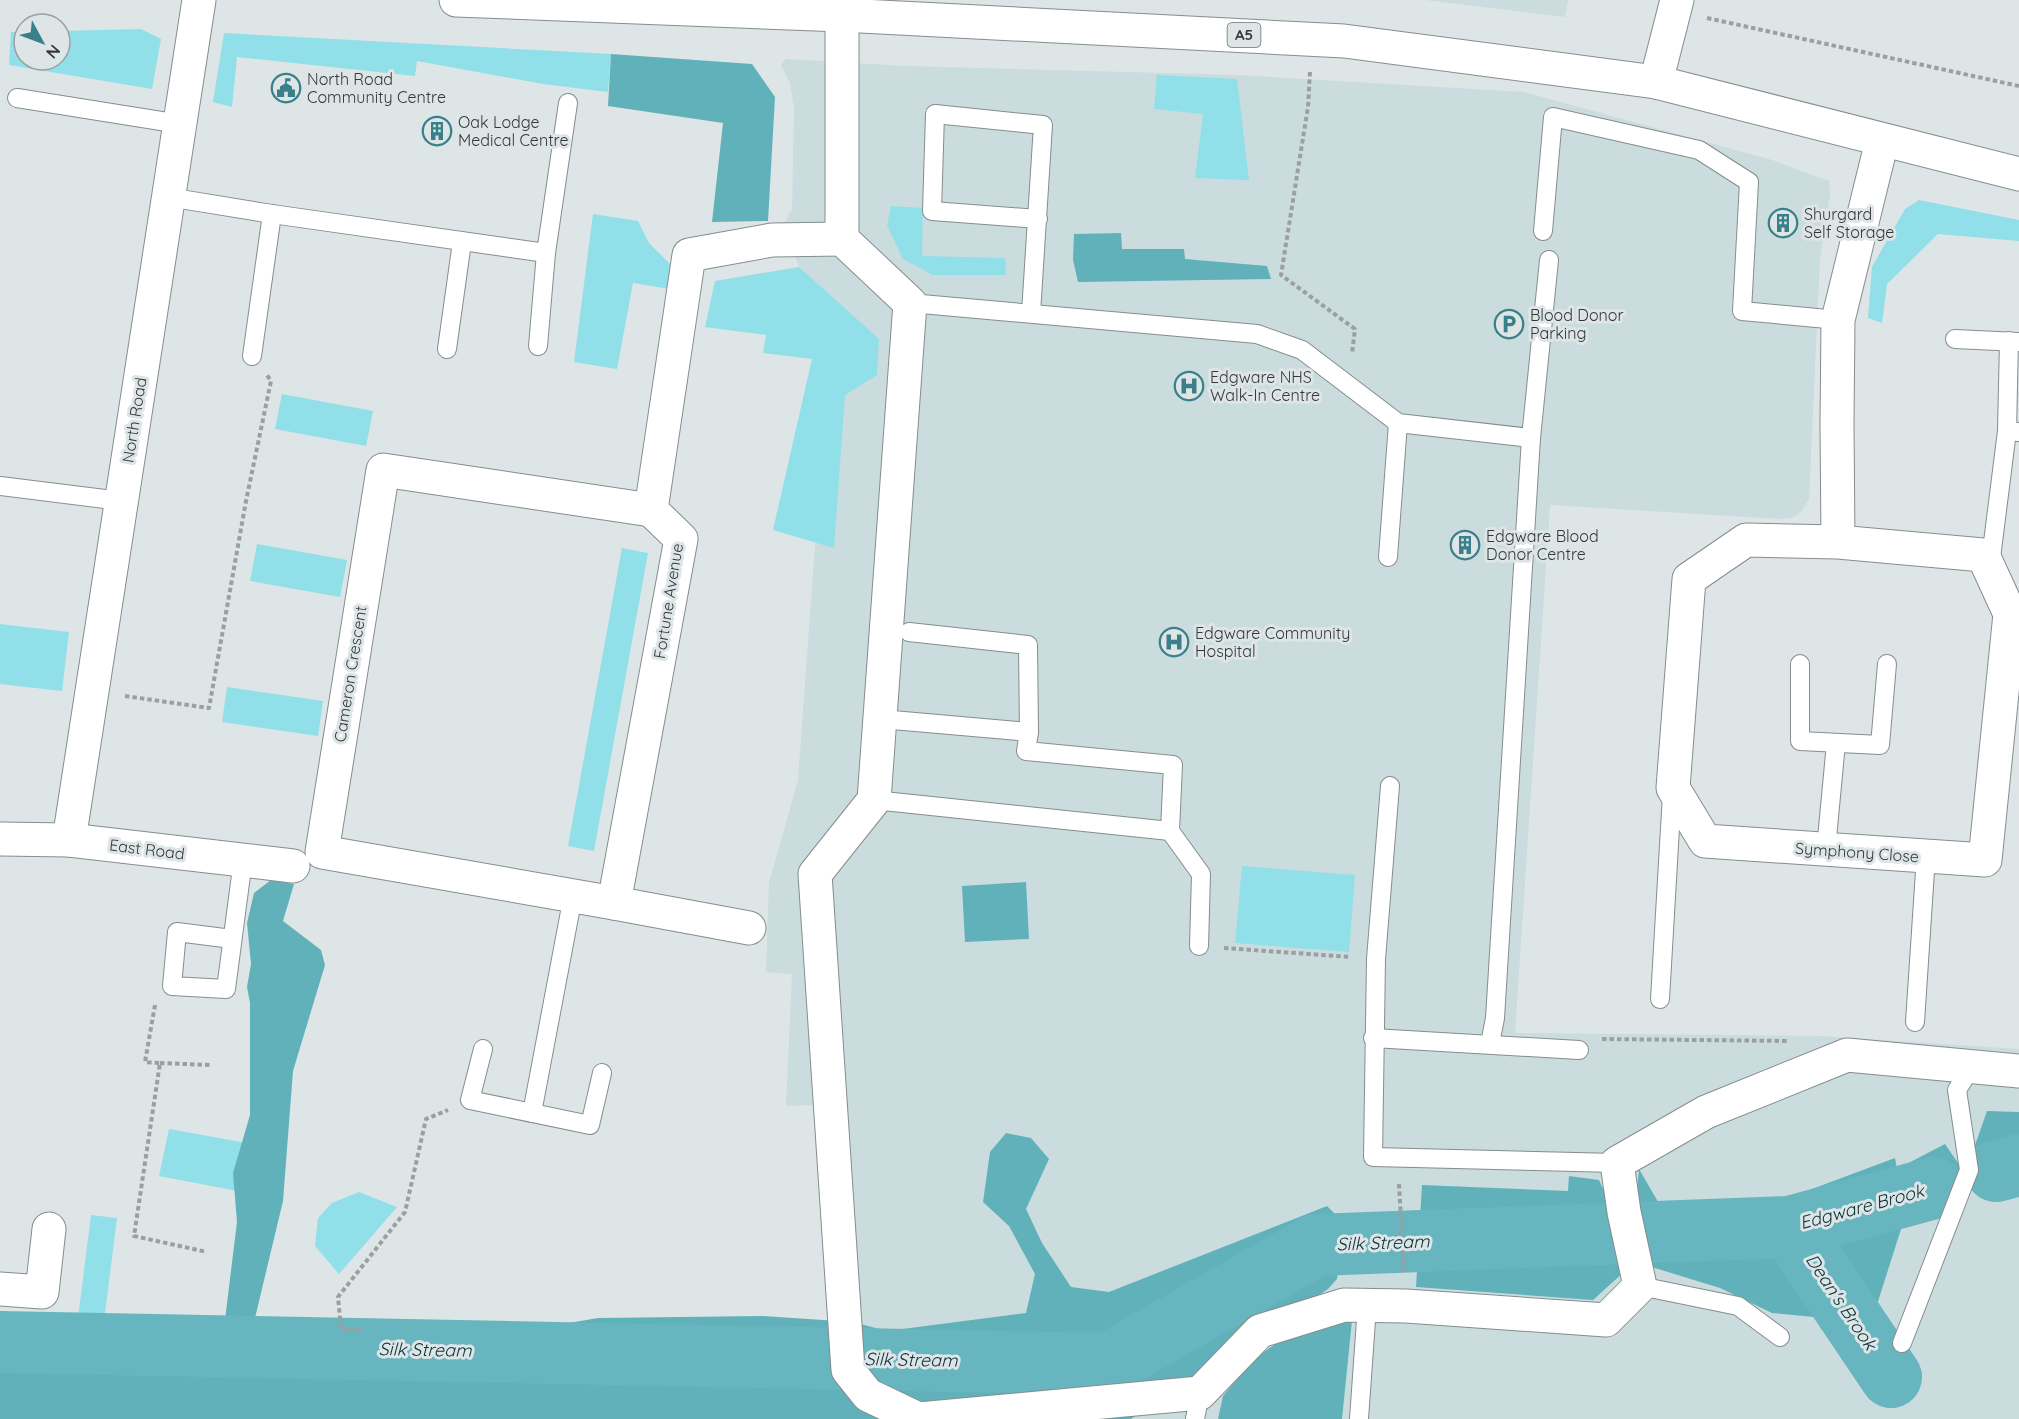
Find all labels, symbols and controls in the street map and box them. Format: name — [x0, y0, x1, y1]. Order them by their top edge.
north arrow — [12, 12, 72, 72]
road number: A5 — [1228, 23, 1260, 47]
text: N — [42, 41, 65, 63]
place label: North Road Community Centre — [307, 69, 446, 107]
public building icon: North Road Community Centre — [270, 72, 302, 104]
place label: Oak Lodge Medical Centre — [458, 112, 568, 150]
building icon: Oak Lodge Medical Centre — [421, 115, 453, 147]
place label: Shurgard Self Storage — [1804, 204, 1894, 242]
building icon: Shurgard Self Storage — [1767, 207, 1799, 239]
place label: Blood Donor Parking — [1530, 305, 1624, 343]
parking icon: Blood Donor Parking — [1493, 308, 1525, 340]
place label: Edgware NHS Walk-In Centre — [1210, 367, 1320, 405]
hospital icon: Edgware NHS Walk-In Centre — [1173, 370, 1205, 402]
street label: North Road — [117, 376, 151, 464]
place label: Edgware Blood Donor Centre — [1486, 526, 1599, 564]
building icon: Edgware Blood Donor Centre — [1449, 529, 1481, 561]
street label: Fortune Avenue — [649, 542, 687, 660]
street label: Cameron Crescent — [329, 604, 371, 744]
place label: Edgware Community Hospital — [1195, 623, 1350, 661]
hospital icon: Edgware Community Hospital — [1158, 626, 1190, 658]
street label: East Road — [108, 834, 186, 864]
street label: Symphony Close — [1794, 838, 1920, 866]
water label: Edgware Brook — [1797, 1178, 1928, 1234]
water label: Silk Stream — [1336, 1229, 1430, 1256]
water label: Dean's Brook — [1801, 1249, 1883, 1355]
water label: Silk Stream — [378, 1337, 472, 1362]
water label: Silk Stream — [864, 1347, 958, 1372]

